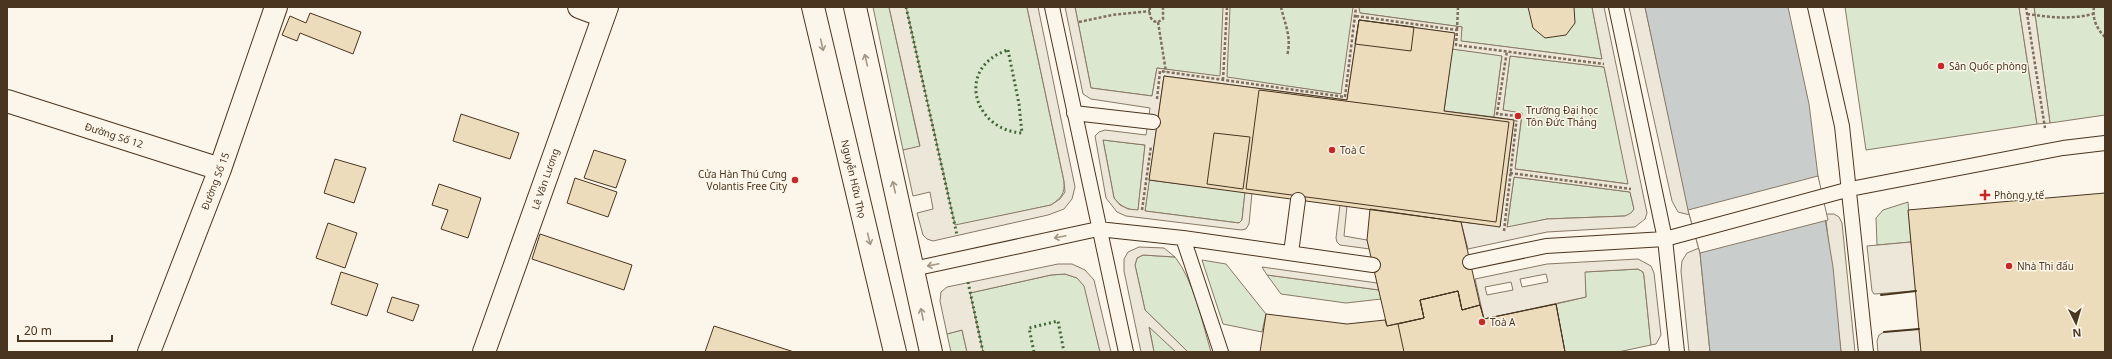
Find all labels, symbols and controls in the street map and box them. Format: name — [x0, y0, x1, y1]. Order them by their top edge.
one-way arrow — [819, 38, 826, 51]
one-way arrow — [862, 54, 870, 67]
place label: Sân Quốc phòng — [1949, 59, 2027, 73]
marker: Sân Quốc phòng — [1936, 61, 1946, 71]
place label: Trường Đại học Tôn Đức Thắng — [1526, 103, 1598, 129]
marker: Trường Đại học Tôn Đức Thắng — [1513, 111, 1523, 121]
street label: Đường Số 12 — [83, 119, 145, 151]
street label: Nguyễn Hữu Thọ — [838, 138, 870, 220]
place label: Toà C — [1340, 143, 1366, 157]
marker: Toà C — [1327, 145, 1337, 155]
street label: Lê Văn Lương — [528, 146, 562, 212]
street label: Đường Số 15 — [198, 150, 233, 212]
place label: Cửa Hàn Thú Cưng Volantis Free City — [698, 167, 788, 193]
marker: Cửa Hàn Thú Cưng Volantis Free City — [790, 175, 800, 185]
one-way arrow — [890, 181, 898, 194]
place label: Phòng y tế — [1994, 188, 2045, 202]
marker: Phòng y tế — [1979, 189, 1991, 201]
one-way arrow — [865, 233, 873, 246]
one-way arrow — [1054, 234, 1067, 242]
place label: Nhà Thi đấu — [2017, 259, 2074, 273]
one-way arrow — [927, 261, 940, 269]
marker: Nhà Thi đấu — [2004, 261, 2014, 271]
north arrow — [2056, 303, 2096, 343]
one-way arrow — [918, 308, 926, 321]
place label: Toà A — [1490, 315, 1516, 329]
scale bar — [18, 317, 112, 343]
marker: Toà A — [1477, 317, 1487, 327]
text: 20 m — [24, 322, 52, 339]
text: N — [2072, 326, 2082, 341]

